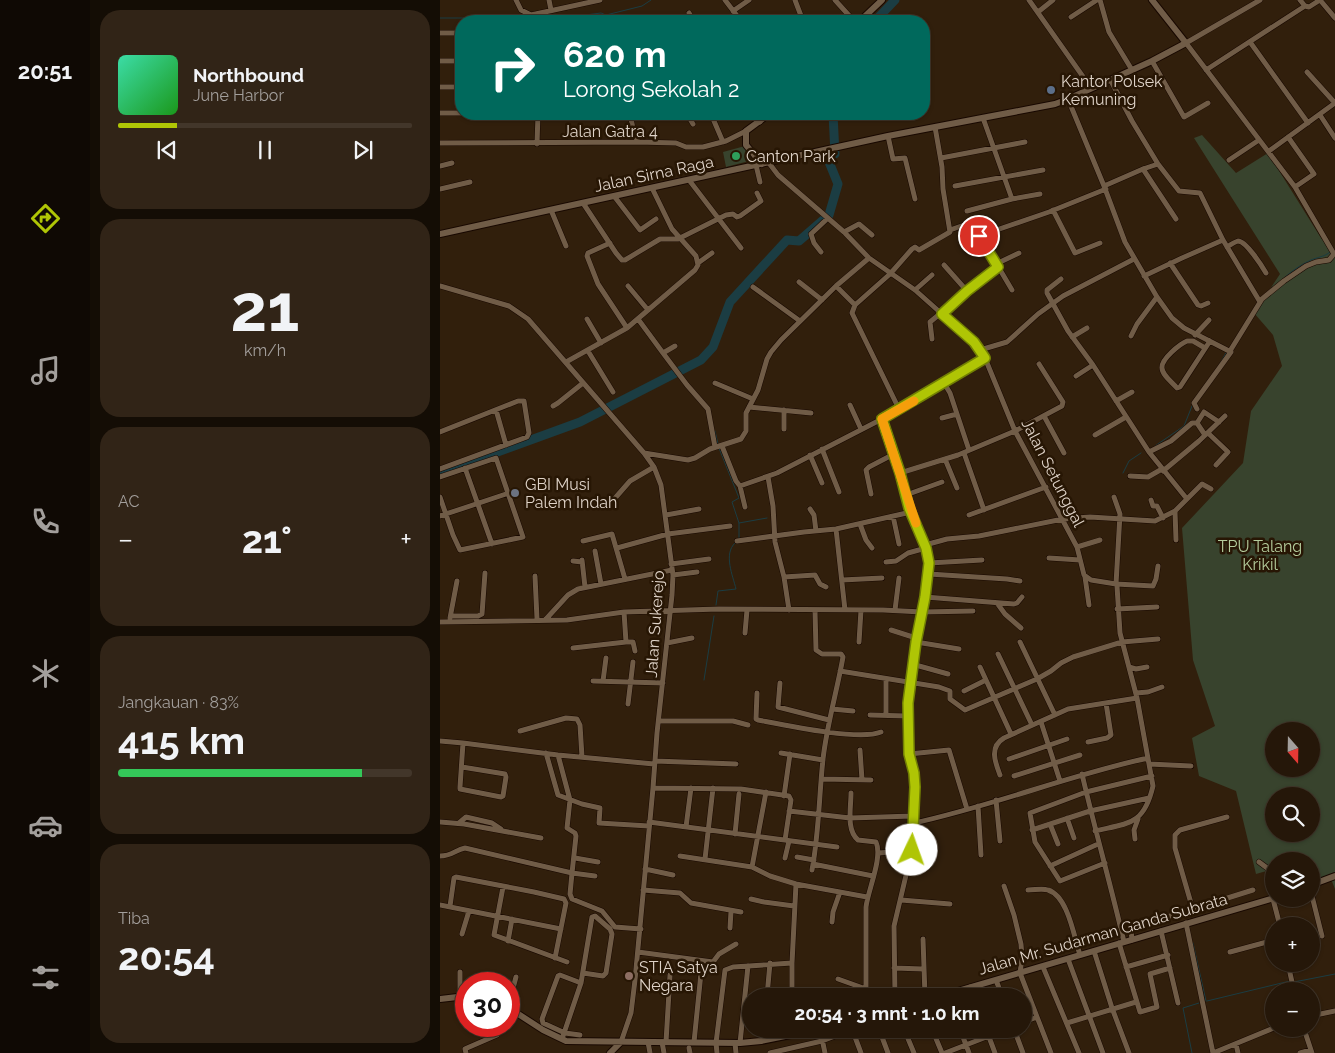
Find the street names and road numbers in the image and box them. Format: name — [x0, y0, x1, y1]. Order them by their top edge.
street label: Jalan Gatra 4 — [562, 122, 658, 141]
street label: Jalan Sirna Raga — [593, 152, 715, 196]
street label: Jalan Setunggal — [1018, 416, 1089, 531]
street label: Jalan Sukerejo — [642, 570, 668, 678]
street label: Jalan Mr. Sudarman Ganda Subrata — [976, 889, 1230, 979]

